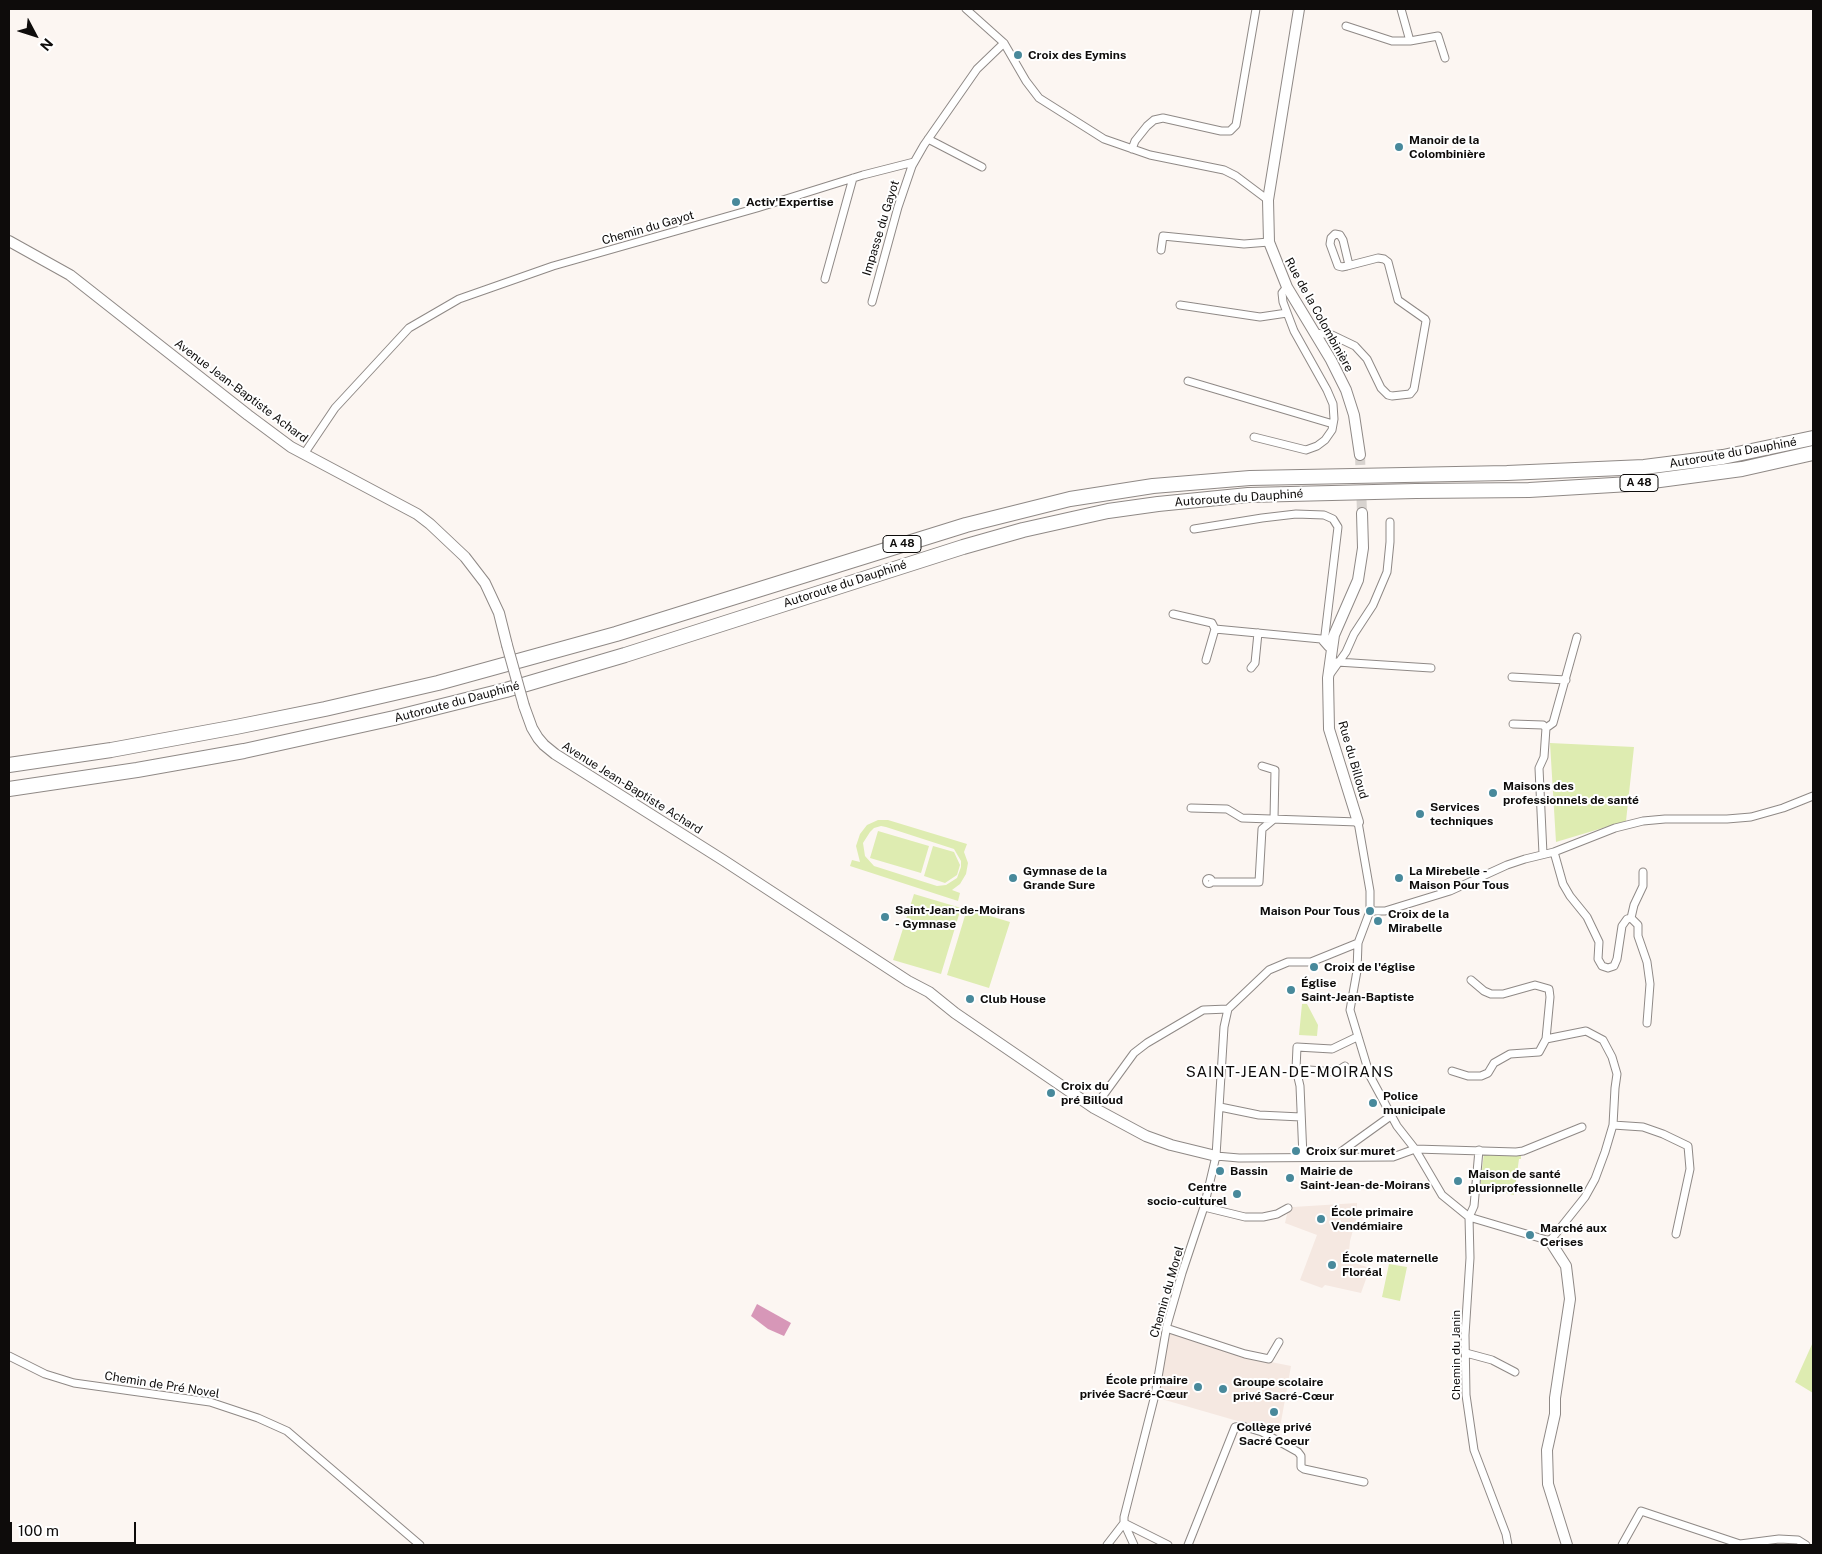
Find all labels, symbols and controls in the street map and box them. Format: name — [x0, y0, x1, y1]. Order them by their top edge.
north arrow — [10, 10, 60, 60]
text: N — [37, 35, 56, 54]
place label: Croix des Eymins — [1028, 48, 1126, 62]
marker: Croix des Eymins — [1012, 49, 1024, 61]
place label: Manoir de la Colombinière — [1409, 133, 1485, 161]
marker: Manoir de la Colombinière — [1393, 141, 1405, 153]
street label: Impasse du Gayot — [860, 179, 902, 277]
place label: Activ'Expertise — [746, 195, 834, 209]
marker: Activ'Expertise — [730, 196, 742, 208]
street label: Chemin du Gayot — [600, 208, 696, 248]
street label: Rue de la Colombinière — [1282, 255, 1356, 375]
street label: Avenue Jean-Baptiste Achard — [172, 336, 310, 446]
street label: Autoroute du Dauphiné — [1668, 435, 1798, 471]
road number: A 48 — [1620, 474, 1658, 492]
street label: Autoroute du Dauphiné — [1174, 486, 1304, 510]
road number: A 48 — [883, 536, 921, 552]
street label: Autoroute du Dauphiné — [781, 557, 909, 611]
street label: Autoroute du Dauphiné — [393, 678, 521, 726]
street label: Rue du Billoud — [1335, 719, 1371, 801]
street label: Avenue Jean-Baptiste Achard — [559, 739, 705, 837]
place label: Maisons des professionnels de santé — [1503, 779, 1639, 807]
marker: Maisons des professionnels de santé — [1487, 787, 1499, 799]
place label: Services techniques — [1430, 800, 1493, 828]
marker: Services techniques — [1414, 808, 1426, 820]
place label: Gymnase de la Grande Sure — [1023, 864, 1107, 892]
place label: La Mirebelle - Maison Pour Tous — [1409, 864, 1509, 892]
marker: Gymnase de la Grande Sure — [1007, 872, 1019, 884]
marker: La Mirebelle - Maison Pour Tous — [1393, 872, 1405, 884]
place label: Saint-Jean-de-Moirans - Gymnase — [895, 903, 1025, 931]
place label: Maison Pour Tous — [1260, 904, 1360, 918]
marker: Maison Pour Tous — [1364, 905, 1376, 917]
place label: Croix de la Mirabelle — [1388, 907, 1449, 935]
marker: Saint-Jean-de-Moirans - Gymnase — [879, 911, 891, 923]
marker: Croix de la Mirabelle — [1372, 915, 1384, 927]
place label: Croix de l'église — [1324, 960, 1415, 974]
marker: Croix de l'église — [1308, 961, 1320, 973]
place label: Église Saint-Jean-Baptiste — [1301, 976, 1414, 1004]
marker: Église Saint-Jean-Baptiste — [1285, 984, 1297, 996]
place label: Club House — [980, 992, 1046, 1006]
marker: Club House — [964, 993, 976, 1005]
district label: SAINT-JEAN-DE-MOIRANS — [1183, 1063, 1397, 1081]
place label: Croix du pré Billoud — [1061, 1079, 1123, 1107]
marker: Croix du pré Billoud — [1045, 1087, 1057, 1099]
place label: Police municipale — [1383, 1089, 1446, 1117]
marker: Police municipale — [1367, 1097, 1379, 1109]
place label: Croix sur muret — [1306, 1144, 1395, 1158]
marker: Croix sur muret — [1290, 1145, 1302, 1157]
place label: Bassin — [1230, 1164, 1268, 1178]
place label: Mairie de Saint-Jean-de-Moirans — [1300, 1164, 1430, 1192]
marker: Bassin — [1214, 1165, 1226, 1177]
place label: Maison de santé pluriprofessionnelle — [1468, 1167, 1583, 1195]
marker: Mairie de Saint-Jean-de-Moirans — [1284, 1172, 1296, 1184]
marker: Maison de santé pluriprofessionnelle — [1452, 1175, 1464, 1187]
place label: Centre socio-culturel — [1147, 1180, 1227, 1208]
marker: Centre socio-culturel — [1231, 1188, 1243, 1200]
place label: École primaire Vendémiaire — [1331, 1205, 1413, 1233]
marker: École primaire Vendémiaire — [1315, 1213, 1327, 1225]
place label: Marché aux Cerises — [1540, 1221, 1607, 1249]
marker: Marché aux Cerises — [1524, 1229, 1536, 1241]
street label: Chemin du Morel — [1147, 1245, 1187, 1339]
place label: École maternelle Floréal — [1342, 1251, 1438, 1279]
marker: École maternelle Floréal — [1326, 1259, 1338, 1271]
street label: Chemin du Janin — [1449, 1310, 1463, 1400]
street label: Chemin de Pré Novel — [104, 1369, 220, 1401]
place label: École primaire privée Sacré-Cœur — [1080, 1373, 1188, 1401]
place label: Groupe scolaire privé Sacré-Cœur — [1233, 1375, 1334, 1403]
marker: École primaire privée Sacré-Cœur — [1192, 1381, 1204, 1393]
marker: Groupe scolaire privé Sacré-Cœur — [1217, 1383, 1229, 1395]
marker: Collège privé Sacré Coeur — [1268, 1406, 1280, 1418]
place label: Collège privé Sacré Coeur — [1236, 1420, 1312, 1448]
scale bar — [12, 1512, 139, 1544]
text: 100 m — [18, 1522, 59, 1539]

